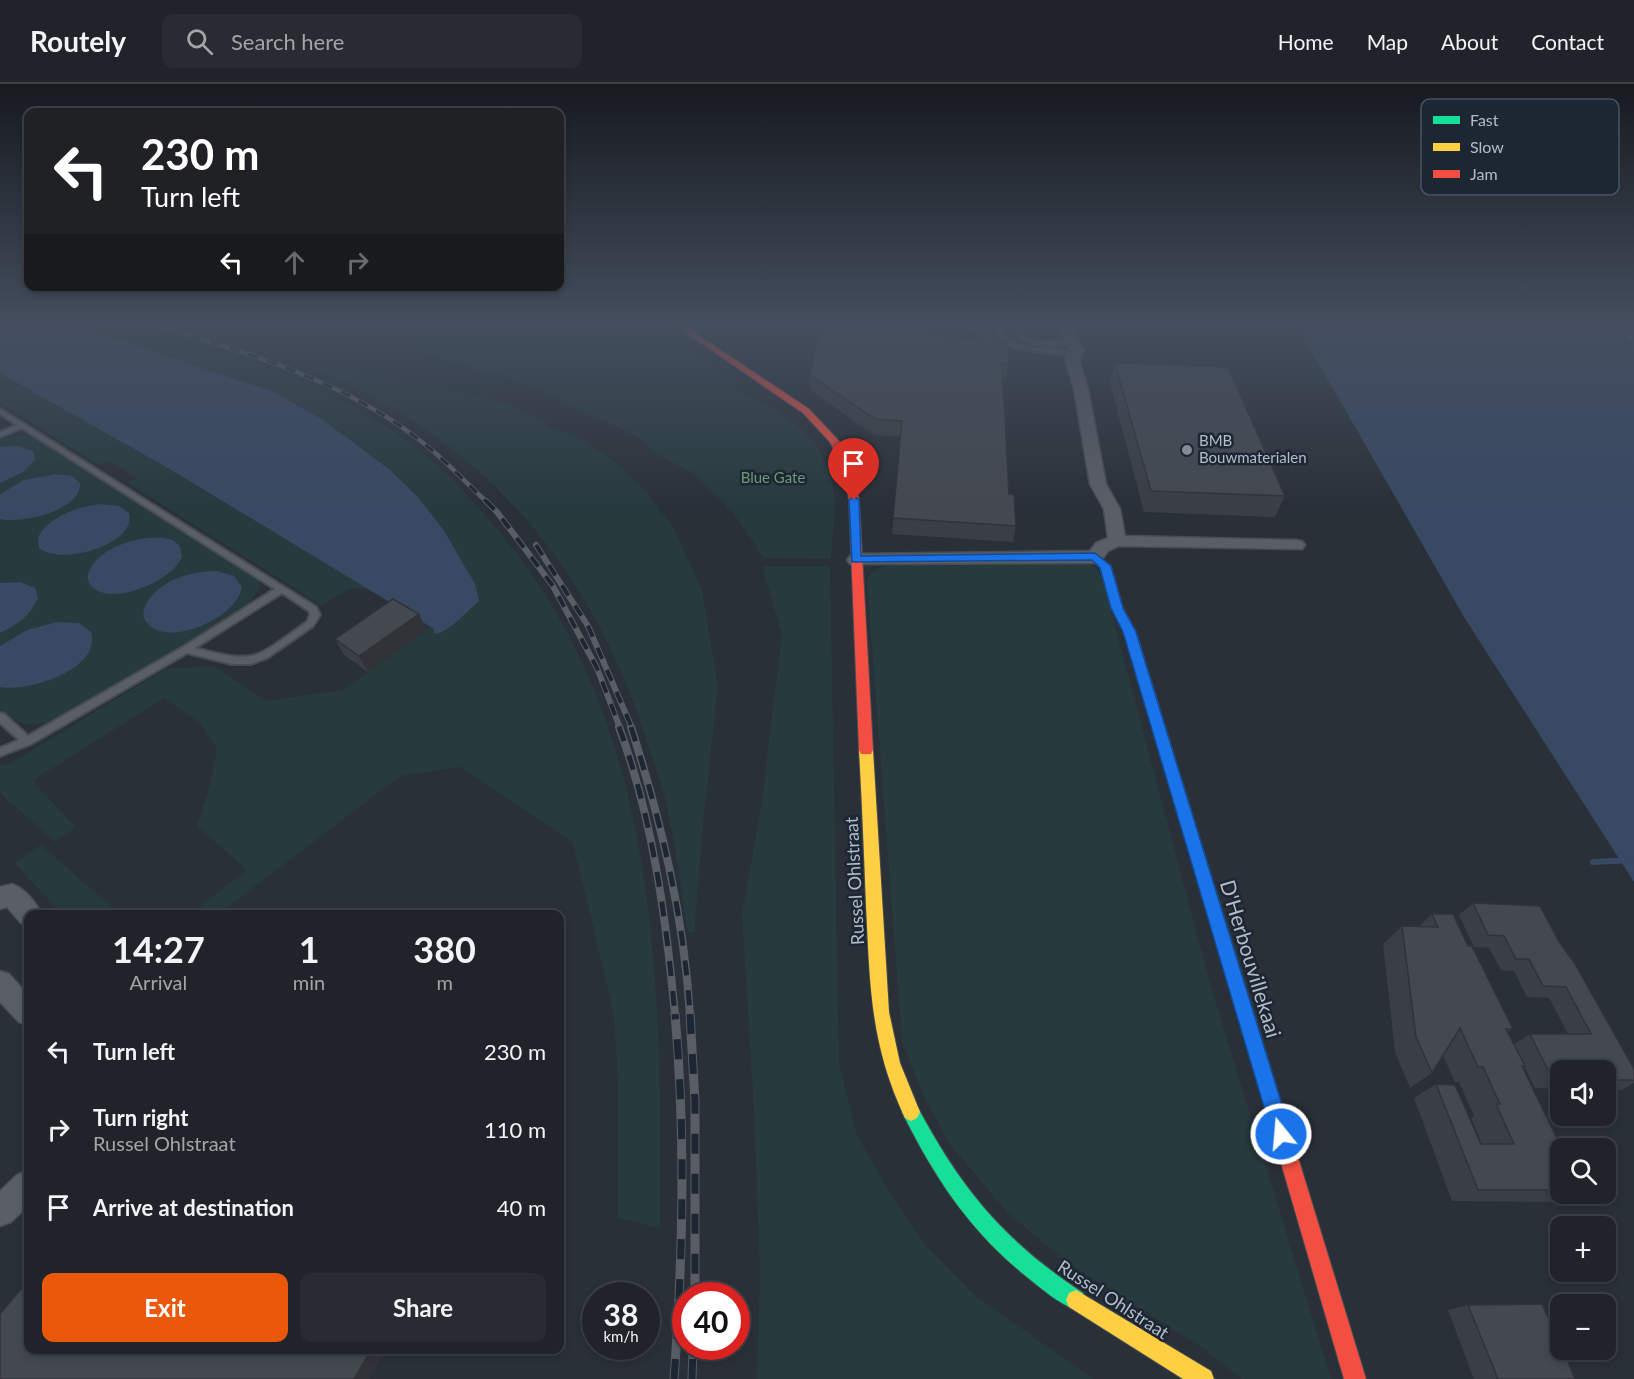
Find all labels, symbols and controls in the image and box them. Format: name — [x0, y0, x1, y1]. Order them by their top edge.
search box — [162, 14, 582, 68]
text: Routely — [30, 24, 126, 58]
icon: search — [183, 25, 216, 58]
text: Search here — [231, 28, 344, 55]
text: Home — [1278, 29, 1334, 54]
text: Map — [1367, 29, 1408, 54]
text: About — [1441, 29, 1498, 54]
text: Contact — [1531, 29, 1604, 54]
legend — [1421, 99, 1619, 195]
text: Fast — [1470, 110, 1499, 129]
text: 230 m — [141, 129, 259, 179]
icon: left — [42, 132, 120, 210]
text: Slow — [1470, 137, 1504, 156]
text: Jam — [1470, 164, 1498, 183]
text: Turn left — [141, 180, 240, 213]
icon: left — [215, 246, 248, 279]
icon: ahead — [278, 246, 311, 279]
icon: right — [341, 246, 374, 279]
place label: BMB Bouwmaterialen — [1199, 431, 1307, 466]
pin — [828, 438, 879, 500]
marker: BMB Bouwmaterialen — [1180, 443, 1194, 457]
icon: arrive — [837, 447, 870, 480]
park label: Blue Gate — [741, 468, 805, 486]
street label: Russel Ohlstraat — [840, 816, 868, 946]
street label: D'Herbouvillekaai — [1216, 877, 1287, 1040]
text: 14:27 — [112, 927, 205, 971]
text: 1 — [299, 927, 320, 971]
text: 380 — [413, 927, 476, 971]
text: Arrival — [130, 970, 187, 994]
text: min — [293, 970, 325, 994]
text: m — [436, 970, 453, 994]
icon: left — [42, 1035, 75, 1068]
text: Turn left — [93, 1038, 175, 1065]
text: 230 m — [484, 1038, 546, 1065]
map controls — [1550, 1060, 1616, 1360]
button: sound — [1550, 1060, 1616, 1126]
position arrow — [1249, 1102, 1313, 1166]
text: Turn right — [93, 1104, 188, 1131]
icon: right — [42, 1113, 75, 1146]
text: 110 m — [484, 1116, 546, 1143]
text: Russel Ohlstraat — [93, 1131, 236, 1155]
button: search — [1550, 1138, 1616, 1204]
icon: arrive — [42, 1191, 75, 1224]
text: Arrive at destination — [93, 1194, 294, 1221]
text: 40 m — [497, 1194, 546, 1221]
button: + — [1550, 1216, 1616, 1282]
street label: Russel Ohlstraat — [1054, 1255, 1174, 1344]
button: Exit — [42, 1273, 288, 1342]
button: Share — [300, 1273, 546, 1342]
speed limit sign: 40 — [672, 1282, 750, 1360]
button: − — [1550, 1294, 1616, 1360]
text: 38 — [604, 1296, 638, 1332]
text: km/h — [603, 1327, 639, 1345]

